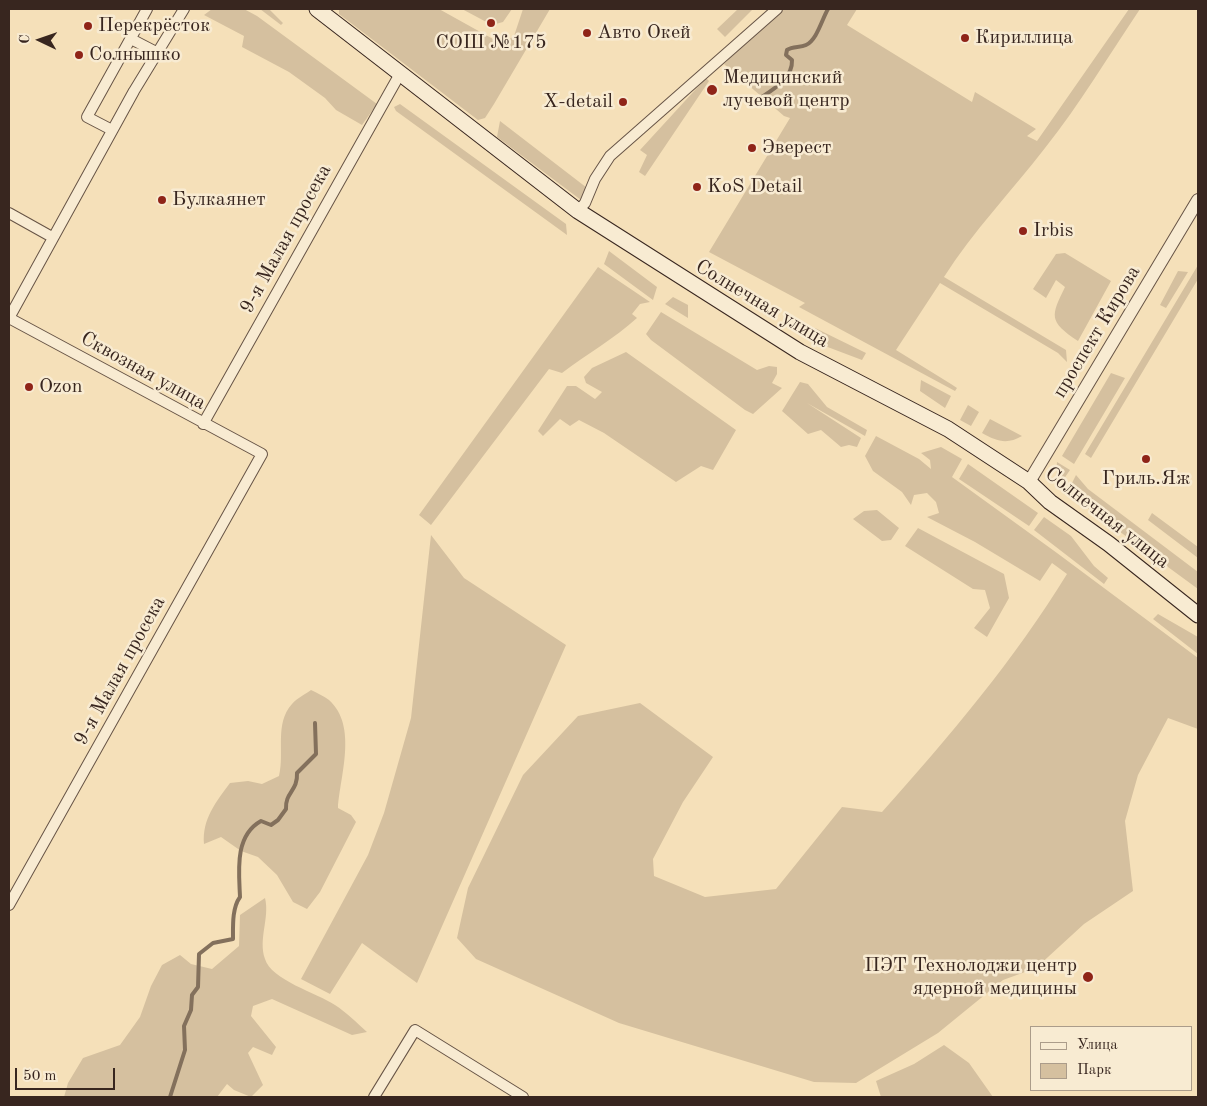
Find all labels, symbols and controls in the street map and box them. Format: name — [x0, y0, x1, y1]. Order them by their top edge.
place label: Перекрёсток — [98, 14, 210, 38]
north arrow — [15, 15, 65, 65]
marker: СОШ №175 — [485, 17, 497, 29]
marker: Перекрёсток — [82, 20, 94, 32]
place label: Авто Окей — [597, 21, 691, 45]
place label: Кириллица — [975, 26, 1073, 50]
marker: Авто Окей — [581, 27, 593, 39]
place label: СОШ №175 — [435, 31, 547, 55]
marker: Кириллица — [959, 32, 971, 44]
text: С — [18, 34, 32, 44]
place label: Солнышко — [89, 43, 181, 67]
marker: Солнышко — [73, 49, 85, 61]
place label: Медицинский лучевой центр — [723, 66, 850, 113]
marker: Медицинский лучевой центр — [705, 83, 719, 97]
place label: X-detail — [543, 90, 613, 114]
marker: X-detail — [617, 96, 629, 108]
place label: Эверест — [762, 136, 831, 160]
marker: Эверест — [746, 142, 758, 154]
street label: 9-я Малая просека — [235, 160, 337, 318]
place label: KoS Detail — [707, 175, 803, 199]
marker: KoS Detail — [691, 181, 703, 193]
place label: Булкаянет — [172, 188, 266, 212]
marker: Булкаянет — [156, 194, 168, 206]
place label: Irbis — [1033, 219, 1073, 243]
marker: Irbis — [1017, 225, 1029, 237]
street label: Солнечная улица — [691, 255, 833, 353]
street label: проспект Кирова — [1048, 261, 1146, 403]
street label: Сквозная улица — [76, 327, 210, 415]
place label: Ozon — [39, 375, 83, 399]
marker: Ozon — [23, 381, 35, 393]
marker: Гриль.Яж — [1140, 453, 1152, 465]
street label: Солнечная улица — [1040, 462, 1174, 574]
place label: Гриль.Яж — [1102, 467, 1190, 491]
street label: 9-я Малая просека — [69, 592, 171, 750]
place label: ПЭТ Технолоджи центр ядерной медицины — [864, 954, 1077, 1001]
marker: ПЭТ Технолоджи центр ядерной медицины — [1081, 970, 1095, 984]
legend — [1030, 1026, 1192, 1091]
text: Улица — [1077, 1038, 1118, 1053]
scale bar — [18, 1058, 118, 1090]
text: Парк — [1077, 1063, 1112, 1078]
text: 50 m — [23, 1069, 57, 1084]

